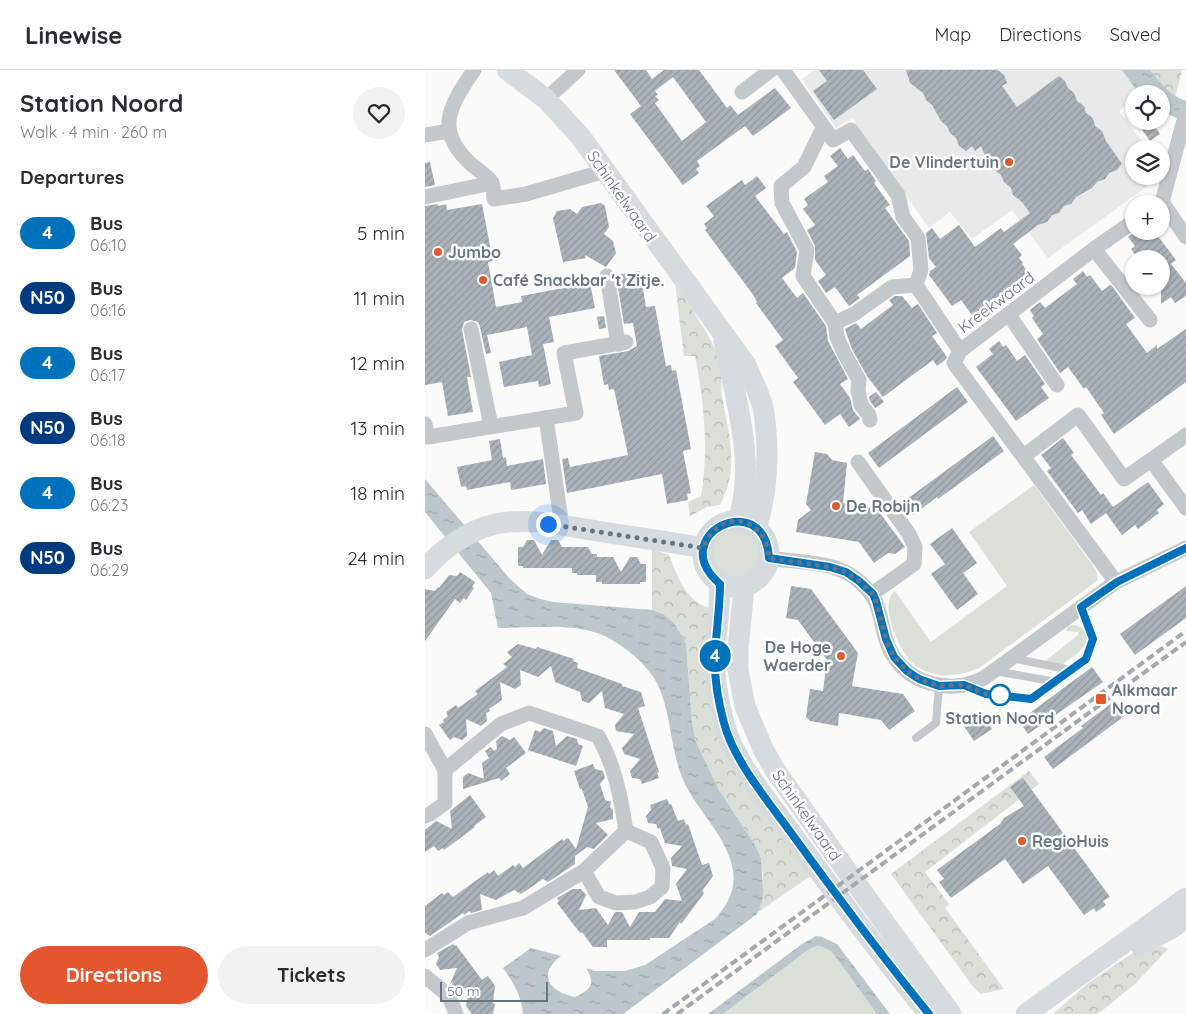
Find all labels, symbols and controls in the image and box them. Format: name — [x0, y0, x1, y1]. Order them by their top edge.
text: Linewise — [25, 20, 122, 50]
text: Map — [934, 23, 971, 46]
text: Directions — [999, 23, 1082, 46]
text: Saved — [1110, 23, 1161, 46]
map controls — [1125, 85, 1170, 295]
button: locate — [1125, 85, 1170, 130]
button: heart — [353, 87, 405, 139]
text: Station Noord — [20, 88, 183, 118]
text: Walk · 4 min · 260 m — [20, 122, 167, 142]
button: layers — [1125, 140, 1170, 185]
street label: Schinkelwaard — [583, 146, 661, 246]
place label: De Vlindertuin — [889, 152, 999, 172]
marker: De Vlindertuin — [1003, 156, 1015, 168]
text: Departures — [20, 165, 124, 189]
button: + — [1125, 195, 1170, 240]
text: Bus — [90, 211, 123, 235]
text: 4 — [42, 221, 53, 244]
text: 5 min — [357, 221, 405, 245]
text: 06:10 — [90, 235, 127, 255]
place label: Jumbo — [448, 242, 501, 262]
marker: Jumbo — [432, 246, 444, 258]
button: − — [1125, 250, 1170, 295]
street label: Kreekwaard — [954, 267, 1038, 337]
place label: Café Snackbar 't Zitje. — [493, 270, 664, 290]
marker: Café Snackbar 't Zitje. — [477, 274, 489, 286]
text: Bus — [90, 276, 123, 300]
text: N50 — [30, 286, 65, 309]
text: 11 min — [353, 286, 405, 310]
text: 06:16 — [90, 300, 126, 320]
text: Bus — [90, 341, 123, 365]
text: 4 — [42, 351, 53, 374]
text: 12 min — [350, 351, 405, 375]
text: 06:17 — [90, 365, 125, 385]
text: Bus — [90, 406, 123, 430]
text: N50 — [30, 416, 65, 439]
text: 13 min — [350, 416, 405, 440]
text: 06:18 — [90, 430, 126, 450]
text: Bus — [90, 471, 123, 495]
text: 4 — [42, 481, 53, 504]
text: 18 min — [350, 481, 405, 505]
text: 06:23 — [90, 495, 128, 515]
place label: De Robijn — [846, 496, 920, 516]
marker: De Robijn — [830, 500, 842, 512]
your location — [536, 512, 561, 537]
text: Bus — [90, 536, 123, 560]
text: N50 — [30, 546, 65, 569]
text: 24 min — [347, 546, 405, 570]
text: 06:29 — [90, 560, 129, 580]
place label: De Hoge Waerder — [764, 637, 831, 675]
line badge: 4 — [699, 640, 731, 672]
text: 4 — [710, 644, 720, 667]
marker: De Hoge Waerder — [835, 650, 847, 662]
place label: Alkmaar Noord — [1112, 680, 1178, 718]
marker: Station Noord — [989, 684, 1011, 706]
marker: Alkmaar Noord — [1094, 692, 1108, 706]
place label: Station Noord — [946, 708, 1054, 728]
street label: Schinkelwaard — [768, 765, 846, 865]
place label: RegioHuis — [1032, 831, 1109, 851]
marker: RegioHuis — [1016, 835, 1028, 847]
button: Directions — [20, 946, 208, 1004]
button: Tickets — [218, 946, 405, 1004]
scale bar — [440, 979, 547, 1002]
text: 50 m — [447, 982, 480, 1000]

